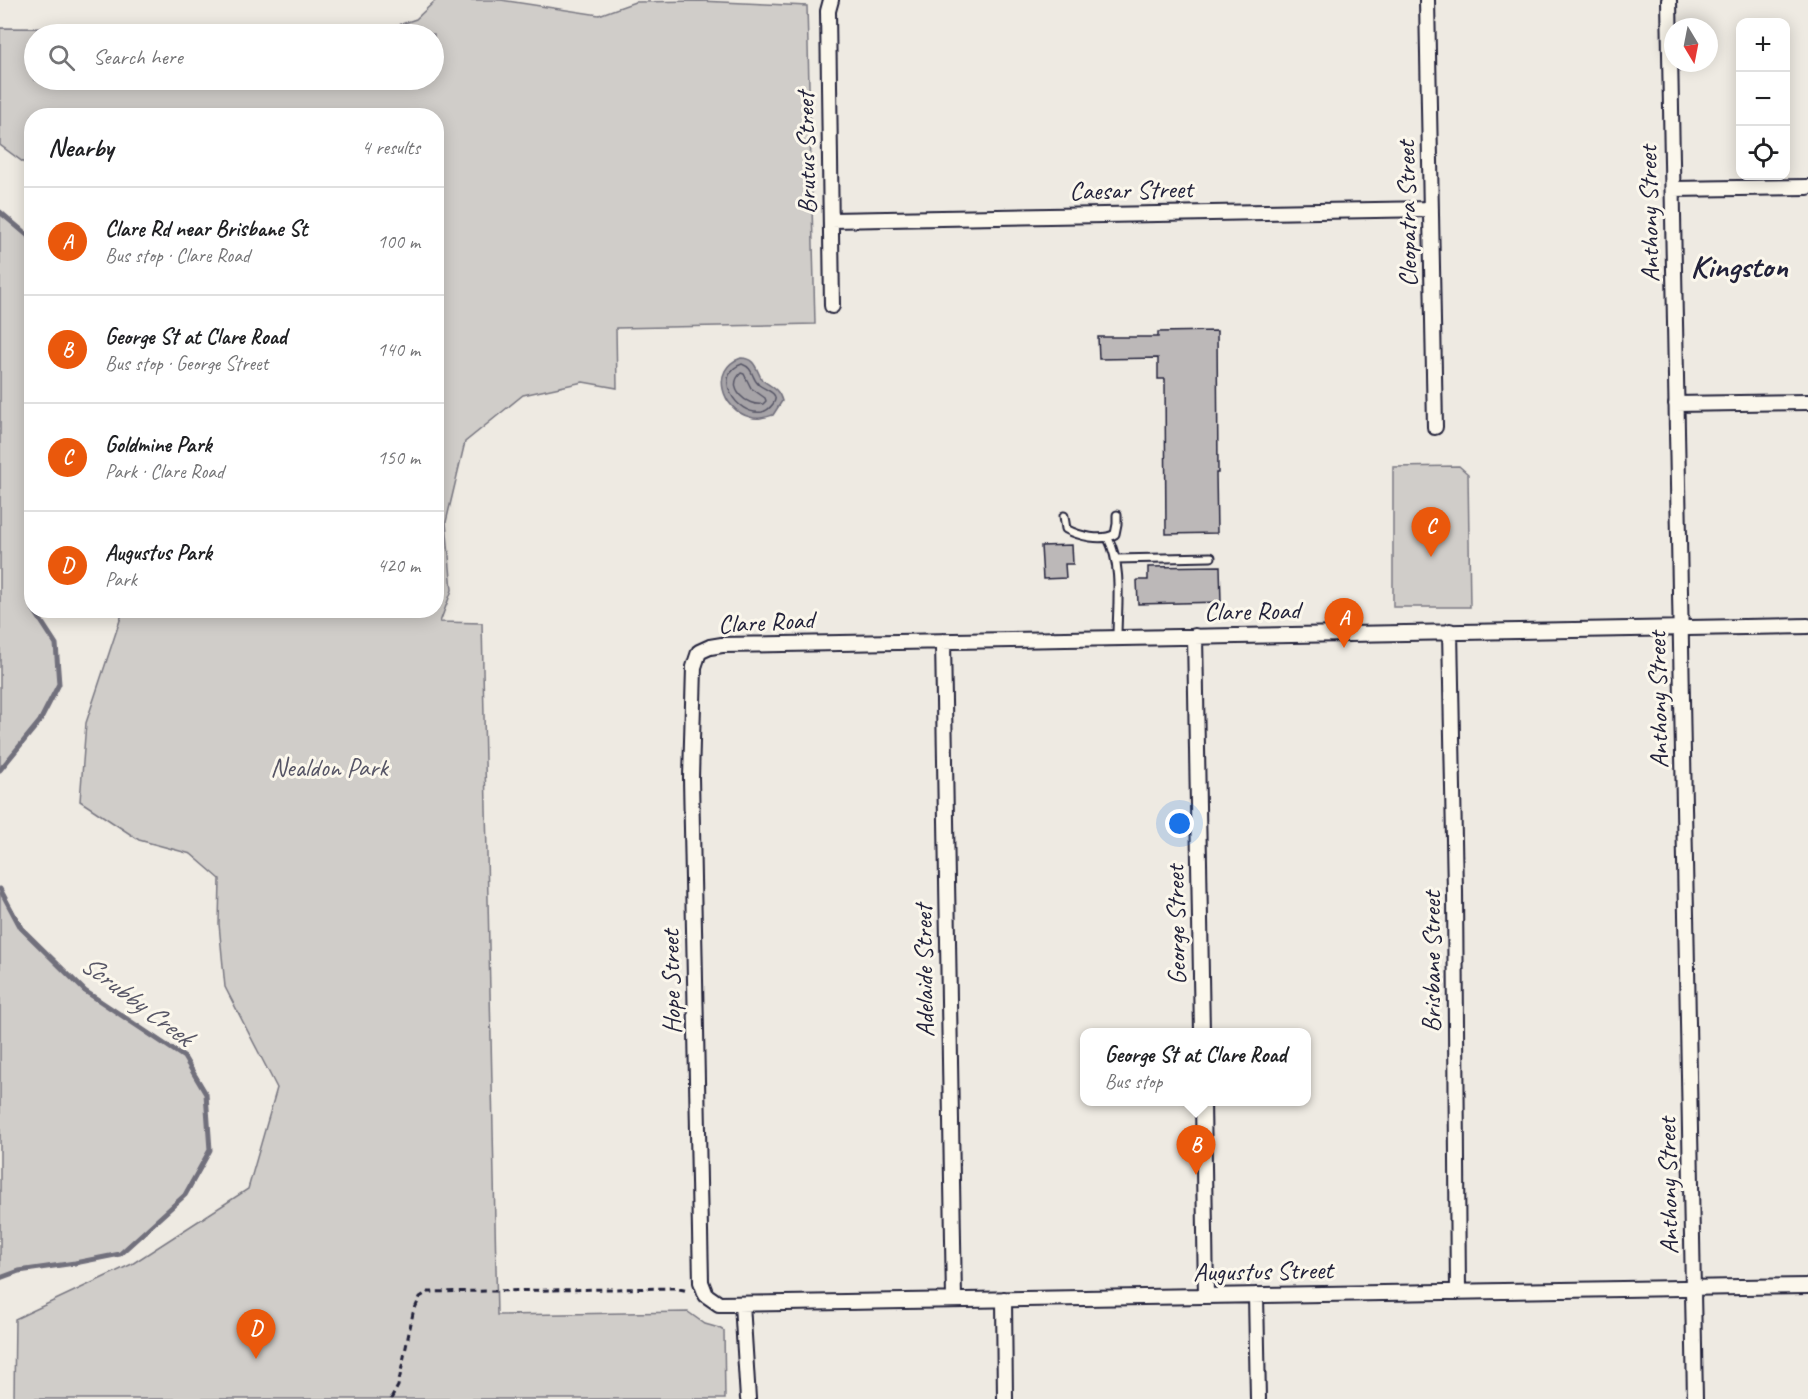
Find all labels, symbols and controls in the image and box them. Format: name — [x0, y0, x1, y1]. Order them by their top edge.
north arrow — [1664, 18, 1718, 72]
map controls — [1736, 18, 1790, 180]
button: + — [1736, 18, 1790, 72]
search box — [24, 24, 444, 90]
icon: search — [45, 41, 78, 74]
text: Search here — [93, 43, 183, 71]
button: − — [1736, 72, 1790, 126]
street label: Brutus Street — [788, 88, 824, 215]
button: locate — [1736, 126, 1790, 180]
text: Nearby — [48, 131, 113, 164]
text: 4 results — [361, 135, 420, 160]
street label: Cleopatra Street — [1389, 138, 1425, 288]
street label: Anthony Street — [1631, 143, 1667, 283]
street label: Caesar Street — [1069, 172, 1195, 208]
text: Clare Rd near Brisbane St — [105, 215, 307, 243]
text: A — [62, 229, 73, 254]
text: 100 m — [377, 229, 420, 254]
text: Bus stop · Clare Road — [105, 243, 250, 268]
district label: Kingston — [1690, 246, 1789, 287]
text: George St at Clare Road — [105, 323, 287, 351]
text: B — [62, 337, 73, 362]
text: 140 m — [377, 337, 420, 362]
text: Bus stop · George Street — [105, 351, 268, 376]
text: Goldmine Park — [105, 431, 212, 459]
text: C — [63, 445, 72, 470]
text: 150 m — [377, 445, 420, 470]
text: Park · Clare Road — [105, 459, 224, 484]
pin: C — [1412, 508, 1450, 557]
text: Augustus Park — [105, 539, 212, 567]
text: D — [62, 553, 73, 578]
text: 420 m — [377, 553, 420, 578]
text: Park — [105, 567, 137, 592]
street label: Clare Road — [1204, 594, 1304, 628]
pin: A — [1324, 598, 1364, 648]
street label: Clare Road — [717, 603, 819, 641]
street label: Anthony Street — [1640, 629, 1676, 769]
park label: Nealdon Park — [270, 751, 389, 784]
your location — [1165, 809, 1194, 838]
street label: George Street — [1158, 862, 1194, 985]
street label: Brisbane Street — [1415, 889, 1448, 1033]
street label: Adelaide Street — [906, 901, 942, 1038]
street label: Hope Street — [654, 927, 688, 1035]
water label: Scrubby Creek — [74, 947, 204, 1056]
popup — [1080, 1028, 1311, 1106]
text: George St at Clare Road — [1105, 1041, 1286, 1069]
text: Bus stop — [1105, 1069, 1162, 1094]
street label: Anthony Street — [1650, 1115, 1686, 1255]
pin: B — [1176, 1126, 1216, 1175]
street label: Augustus Street — [1193, 1253, 1335, 1289]
pin: D — [236, 1310, 276, 1359]

